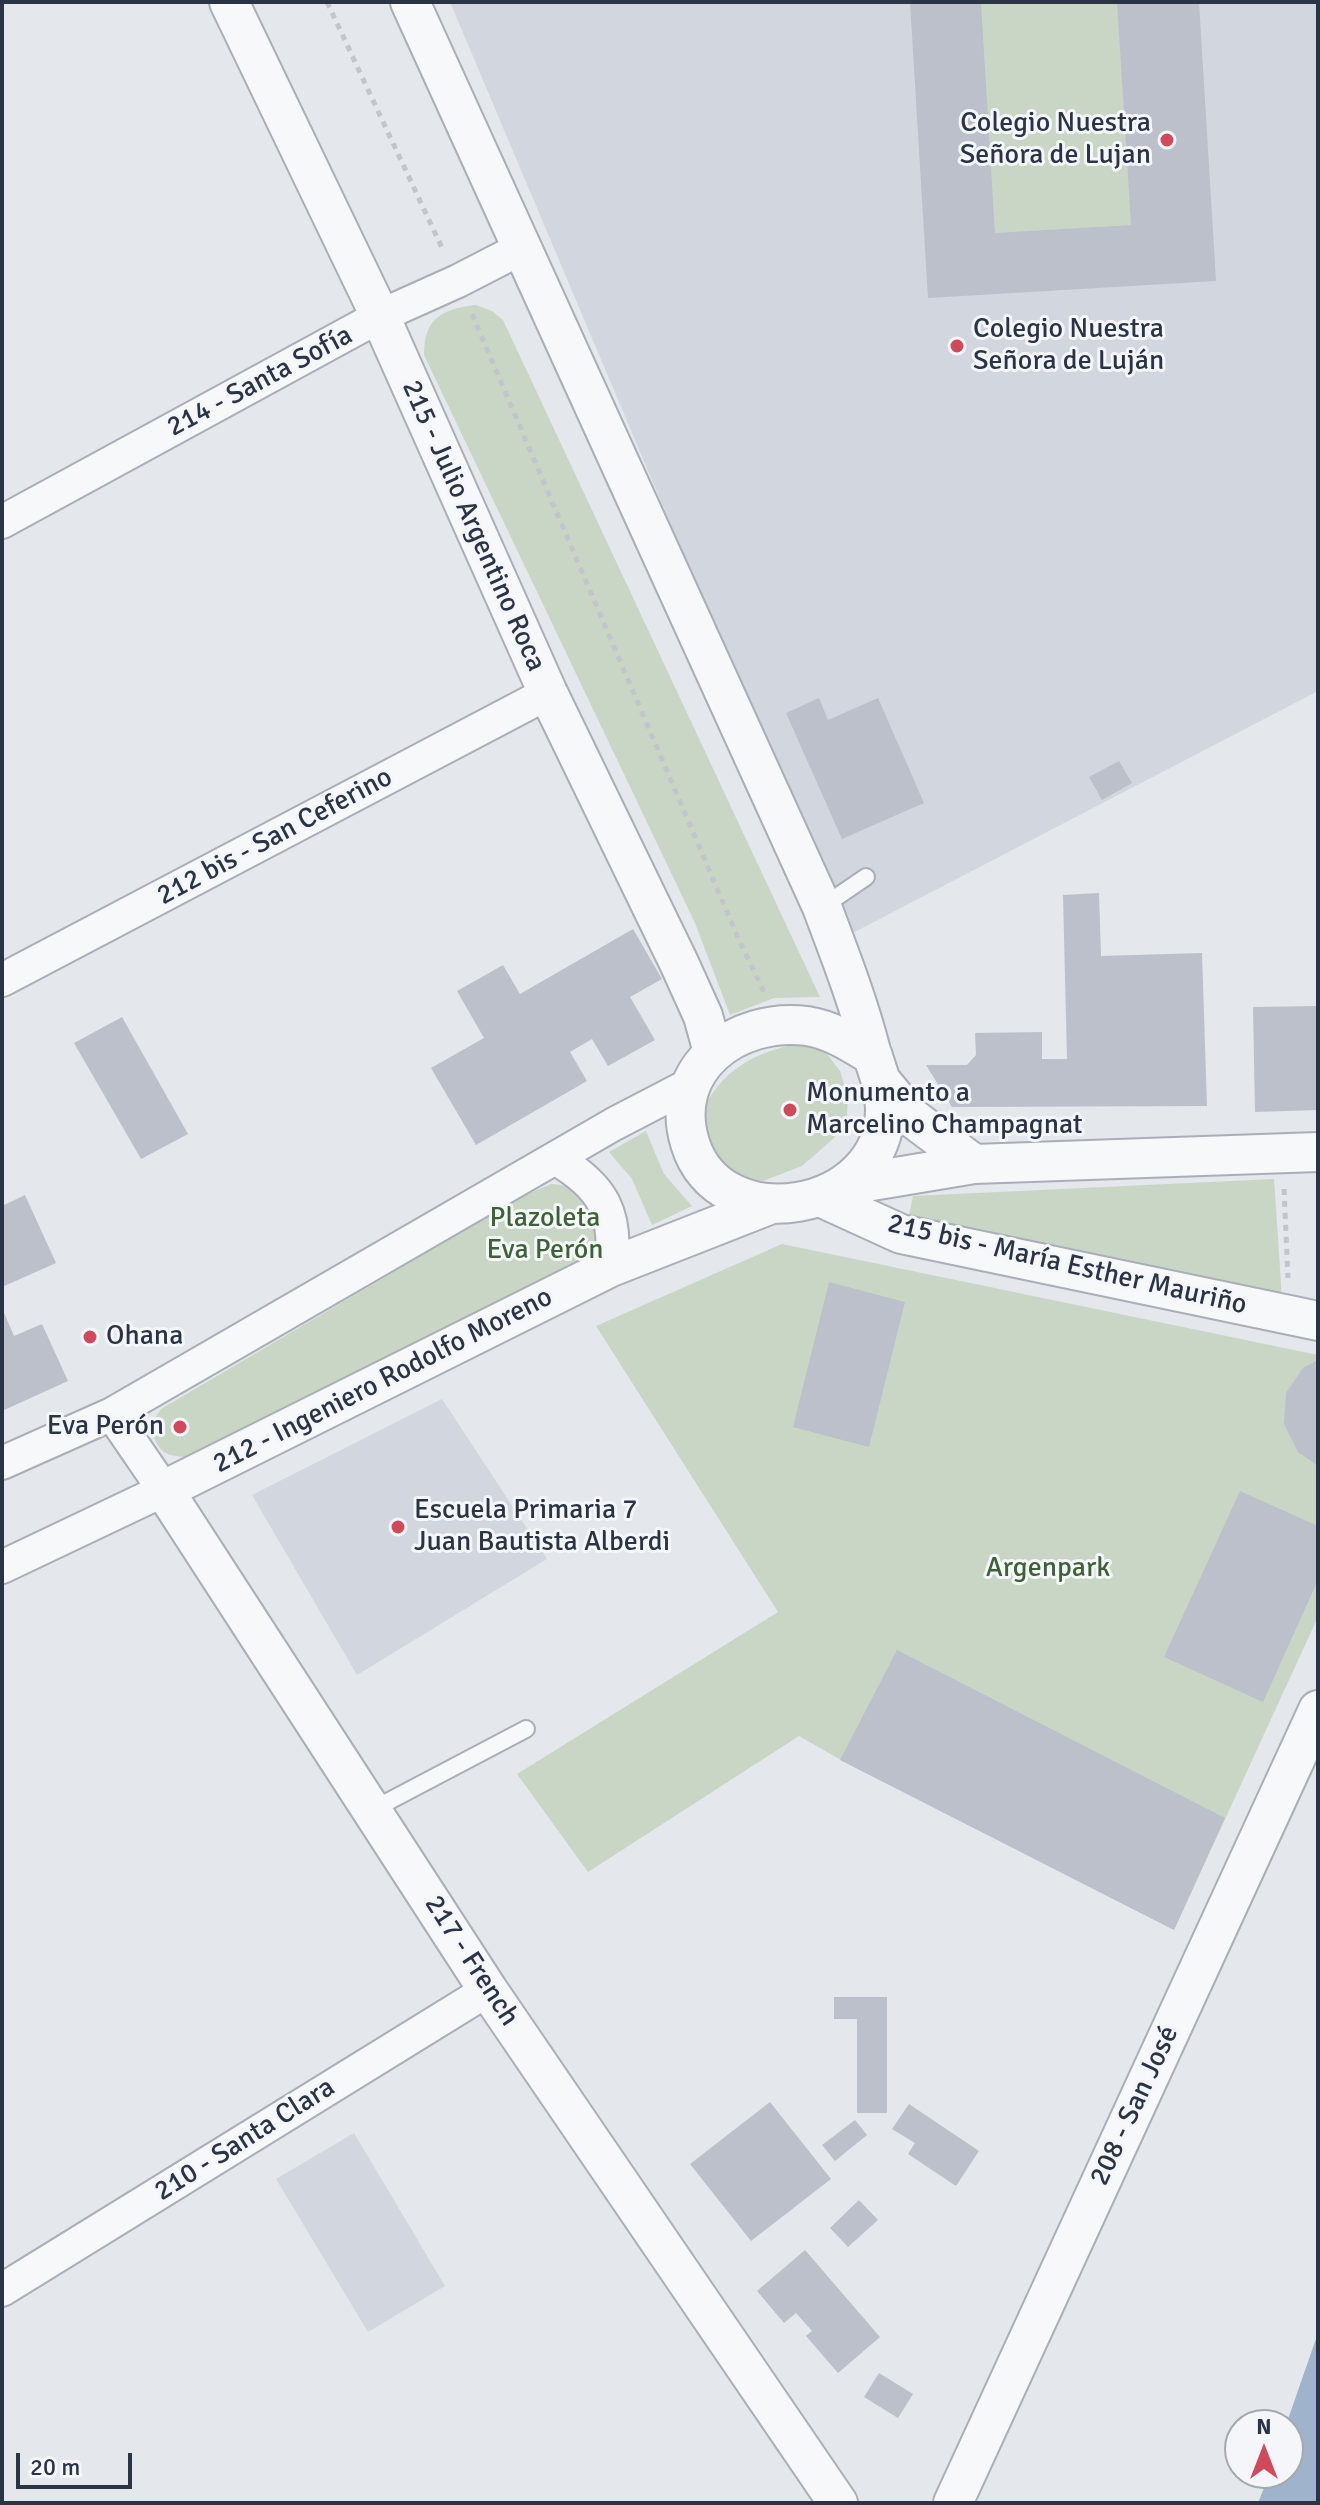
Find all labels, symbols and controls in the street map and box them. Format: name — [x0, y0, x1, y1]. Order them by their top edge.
place label: Colegio Nuestra Señora de Lujan — [960, 107, 1151, 173]
marker: Colegio Nuestra Señora de Lujan — [1158, 131, 1176, 149]
place label: Colegio Nuestra Señora de Luján — [973, 313, 1164, 379]
street label: 214 - Santa Sofía — [162, 319, 358, 445]
marker: Colegio Nuestra Señora de Luján — [948, 337, 966, 355]
street label: 215 - Julio Argentino Roca — [394, 375, 552, 677]
street label: 212 bis - San Ceferino — [152, 761, 398, 913]
place label: Monumento a Marcelino Champagnat — [806, 1077, 1083, 1143]
marker: Monumento a Marcelino Champagnat — [781, 1101, 799, 1119]
park label: Plazoleta Eva Perón — [486, 1202, 604, 1268]
street label: 215 bis - María Esther Mauriño — [884, 1207, 1250, 1323]
street label: 212 - Ingeniero Rodolfo Moreno — [208, 1281, 558, 1481]
place label: Ohana — [106, 1320, 183, 1354]
marker: Ohana — [81, 1328, 99, 1346]
place label: Eva Perón — [47, 1410, 164, 1444]
marker: Eva Perón — [171, 1418, 189, 1436]
place label: Escuela Primaria 7 Juan Bautista Alberdi — [414, 1494, 670, 1560]
marker: Escuela Primaria 7 Juan Bautista Alberdi — [389, 1518, 407, 1536]
park label: Argenpark — [986, 1552, 1110, 1586]
street label: 217 - French — [416, 1889, 526, 2033]
street label: 208 - San José — [1083, 2021, 1187, 2191]
street label: 210 - Santa Clara — [149, 2071, 341, 2209]
north arrow — [1224, 2409, 1304, 2489]
text: N — [1256, 2413, 1272, 2440]
scale bar — [20, 2437, 136, 2487]
text: 20 m — [30, 2452, 80, 2482]

